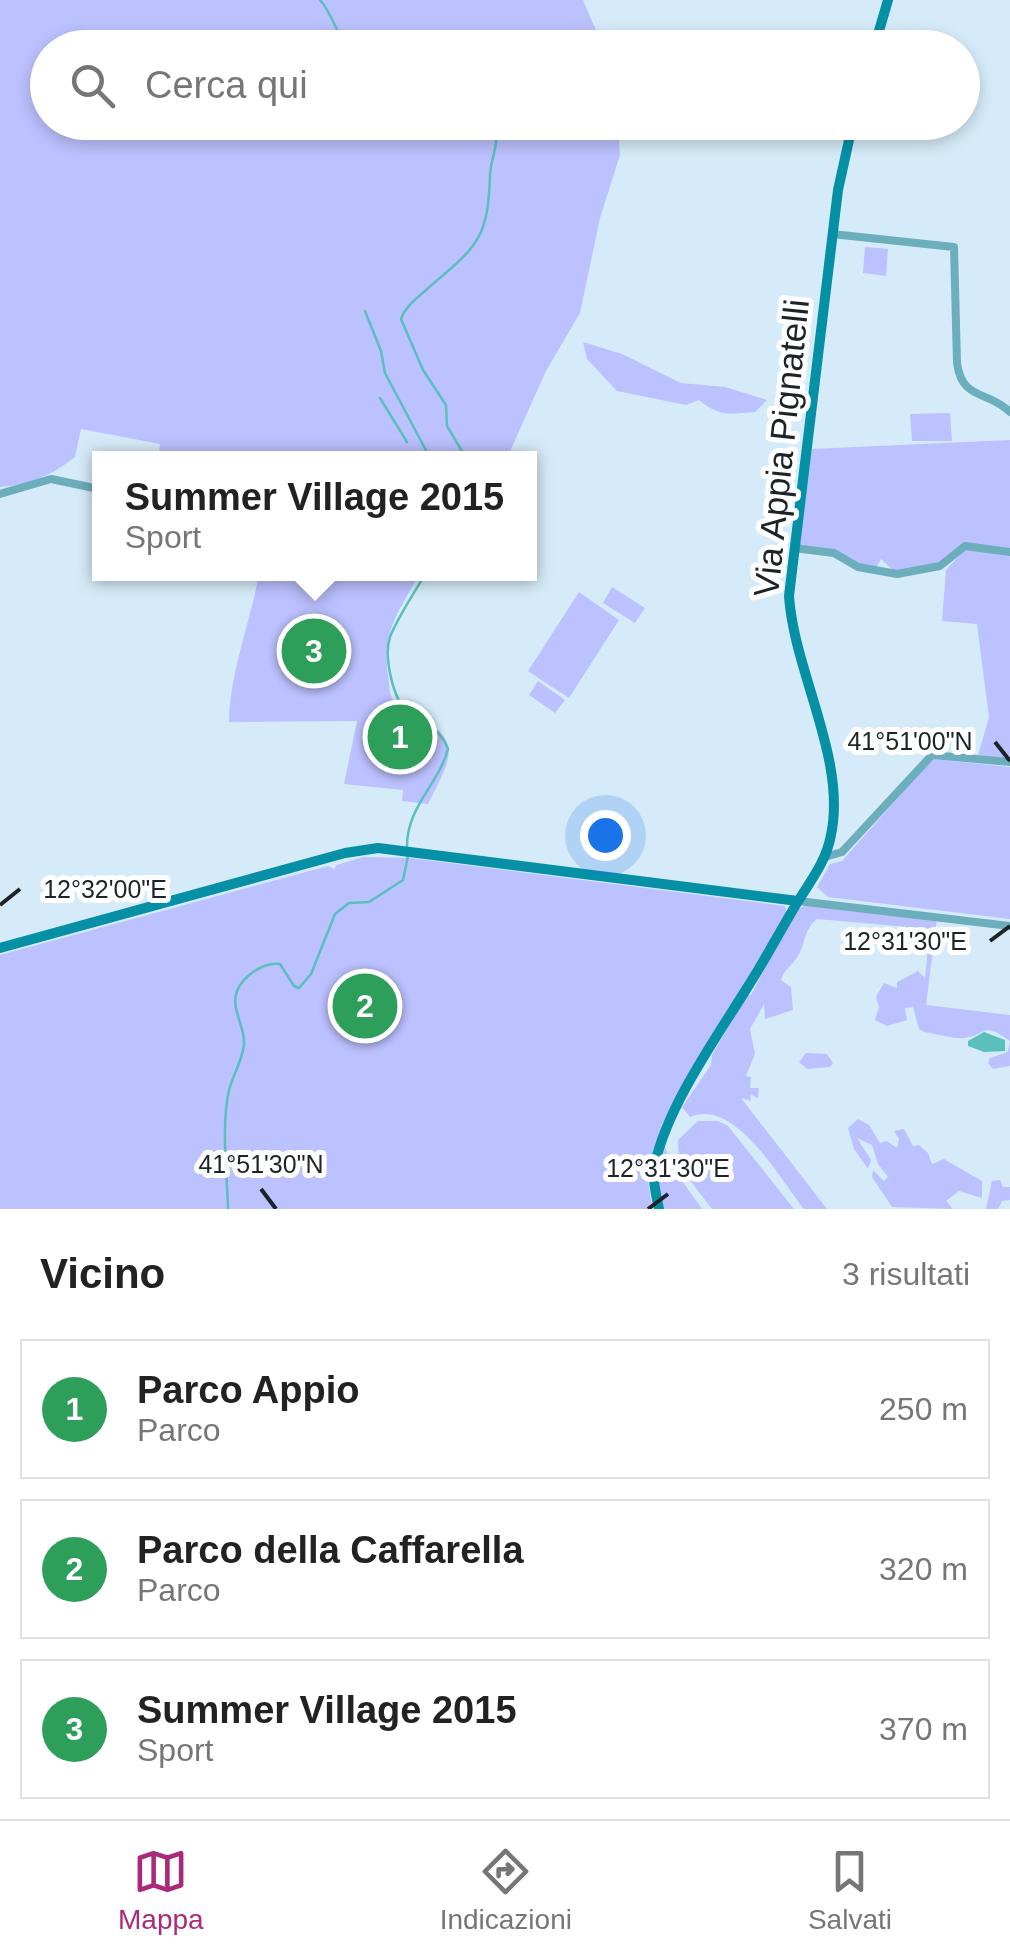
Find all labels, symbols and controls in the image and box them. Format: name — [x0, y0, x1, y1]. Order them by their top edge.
search box — [30, 30, 980, 140]
icon: search — [65, 58, 120, 113]
text: Cerca qui — [145, 64, 308, 106]
street label: Via Appia Pignatelli — [746, 297, 816, 599]
popup — [92, 451, 537, 581]
text: Summer Village 2015 — [125, 476, 504, 518]
text: Sport — [125, 519, 201, 555]
pin: 3 — [282, 614, 346, 688]
pin: 1 — [368, 700, 432, 774]
text: 41°51'00"N — [847, 727, 973, 755]
your location — [580, 810, 631, 861]
text: 12°32'00"E — [43, 875, 167, 903]
text: 12°31'30"E — [843, 927, 967, 955]
pin: 2 — [332, 968, 398, 1044]
text: 41°51'30"N — [198, 1150, 324, 1178]
text: 12°31'30"E — [606, 1154, 730, 1182]
text: Vicino — [40, 1250, 165, 1297]
text: 3 risultati — [842, 1256, 970, 1292]
text: Parco Appio — [137, 1369, 359, 1411]
text: 1 — [66, 1391, 83, 1427]
text: 250 m — [879, 1391, 968, 1427]
text: Parco — [137, 1412, 221, 1448]
text: Parco della Caffarella — [137, 1529, 524, 1571]
text: 2 — [66, 1551, 83, 1587]
text: 320 m — [879, 1551, 968, 1587]
text: Parco — [137, 1572, 221, 1608]
text: Summer Village 2015 — [137, 1689, 517, 1731]
text: 3 — [66, 1711, 83, 1747]
text: 370 m — [879, 1711, 968, 1747]
text: Sport — [137, 1732, 213, 1768]
tab: Mappa — [118, 1844, 204, 1936]
tab: Indicazioni — [440, 1844, 572, 1936]
tab: Salvati — [808, 1844, 892, 1936]

